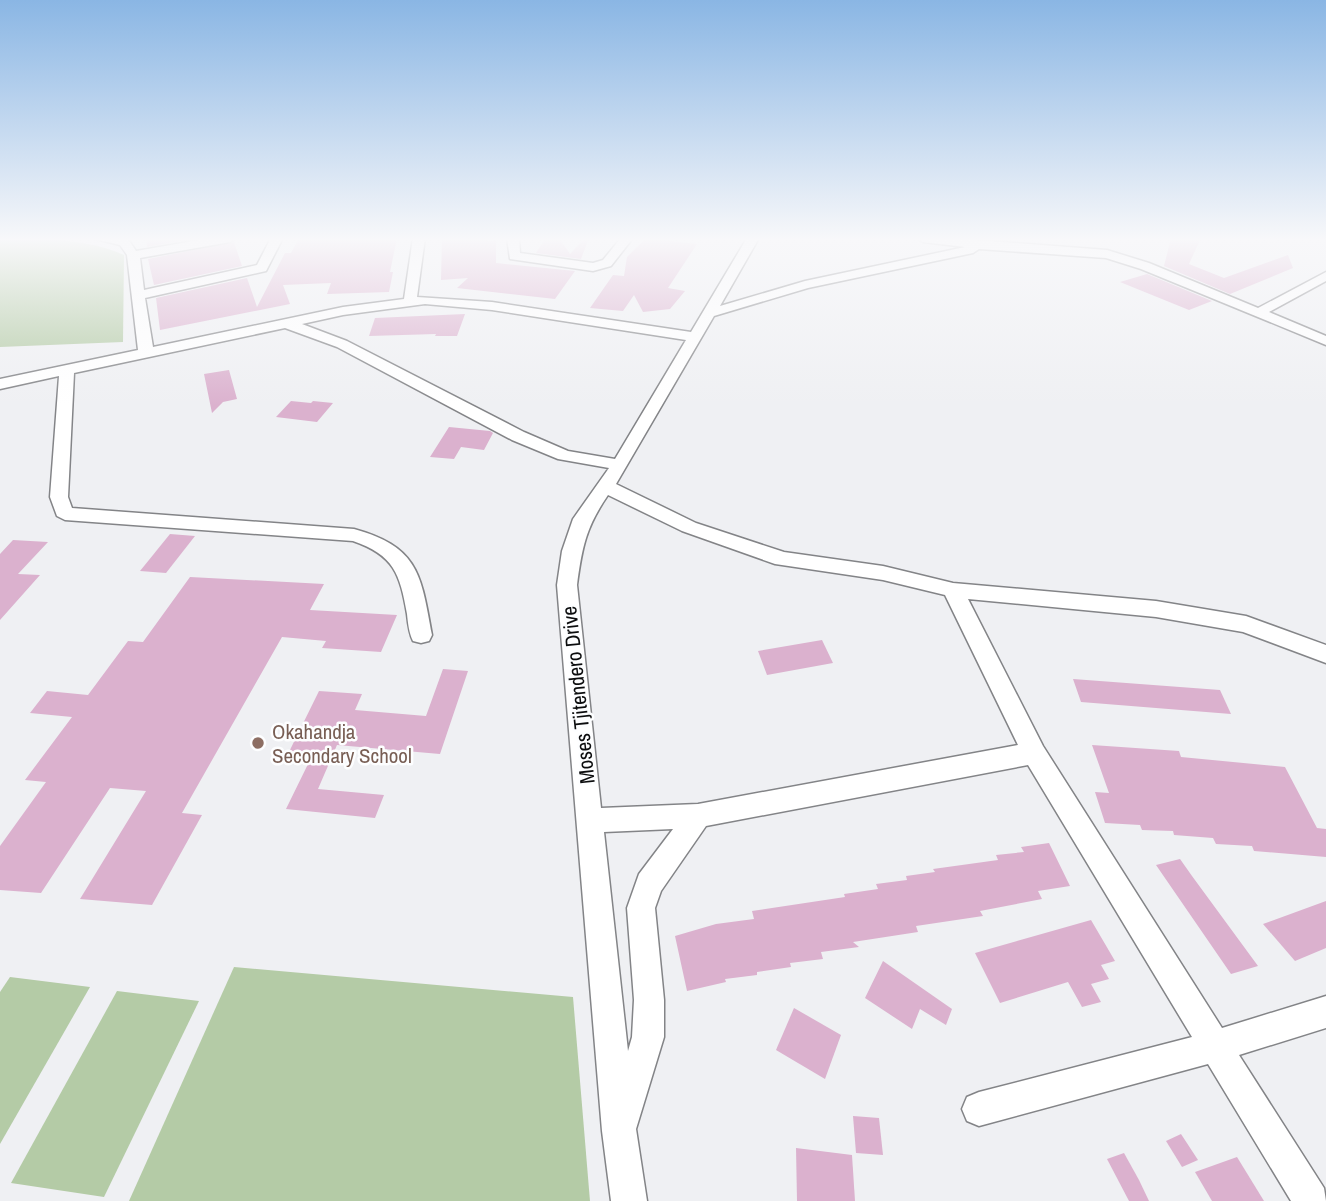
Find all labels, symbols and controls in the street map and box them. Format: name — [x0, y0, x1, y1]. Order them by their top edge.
street label: Moses Tjitendero Drive — [554, 605, 602, 785]
place label: Okahandja Secondary School — [272, 717, 412, 770]
marker: Okahandja Secondary School — [250, 735, 266, 751]

